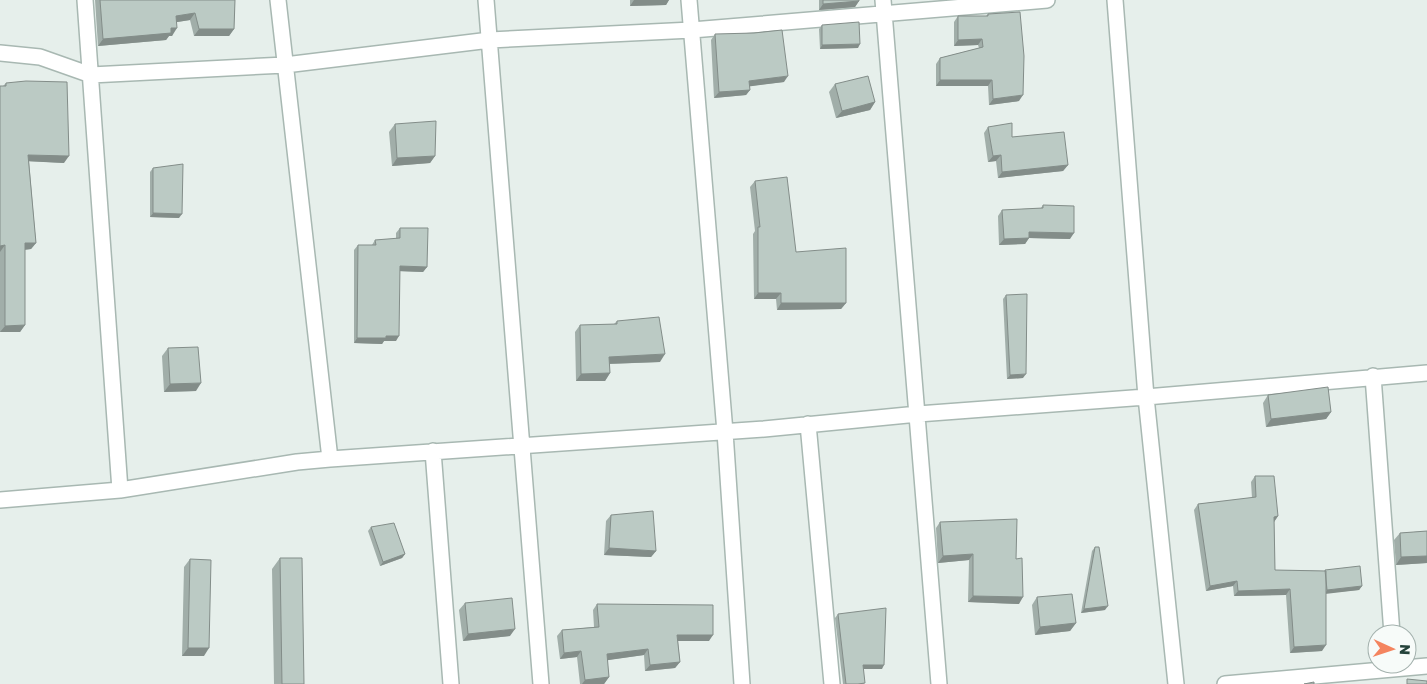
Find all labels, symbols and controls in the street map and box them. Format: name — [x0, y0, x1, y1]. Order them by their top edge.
north arrow — [1367, 624, 1417, 674]
text: N — [1397, 644, 1414, 655]

